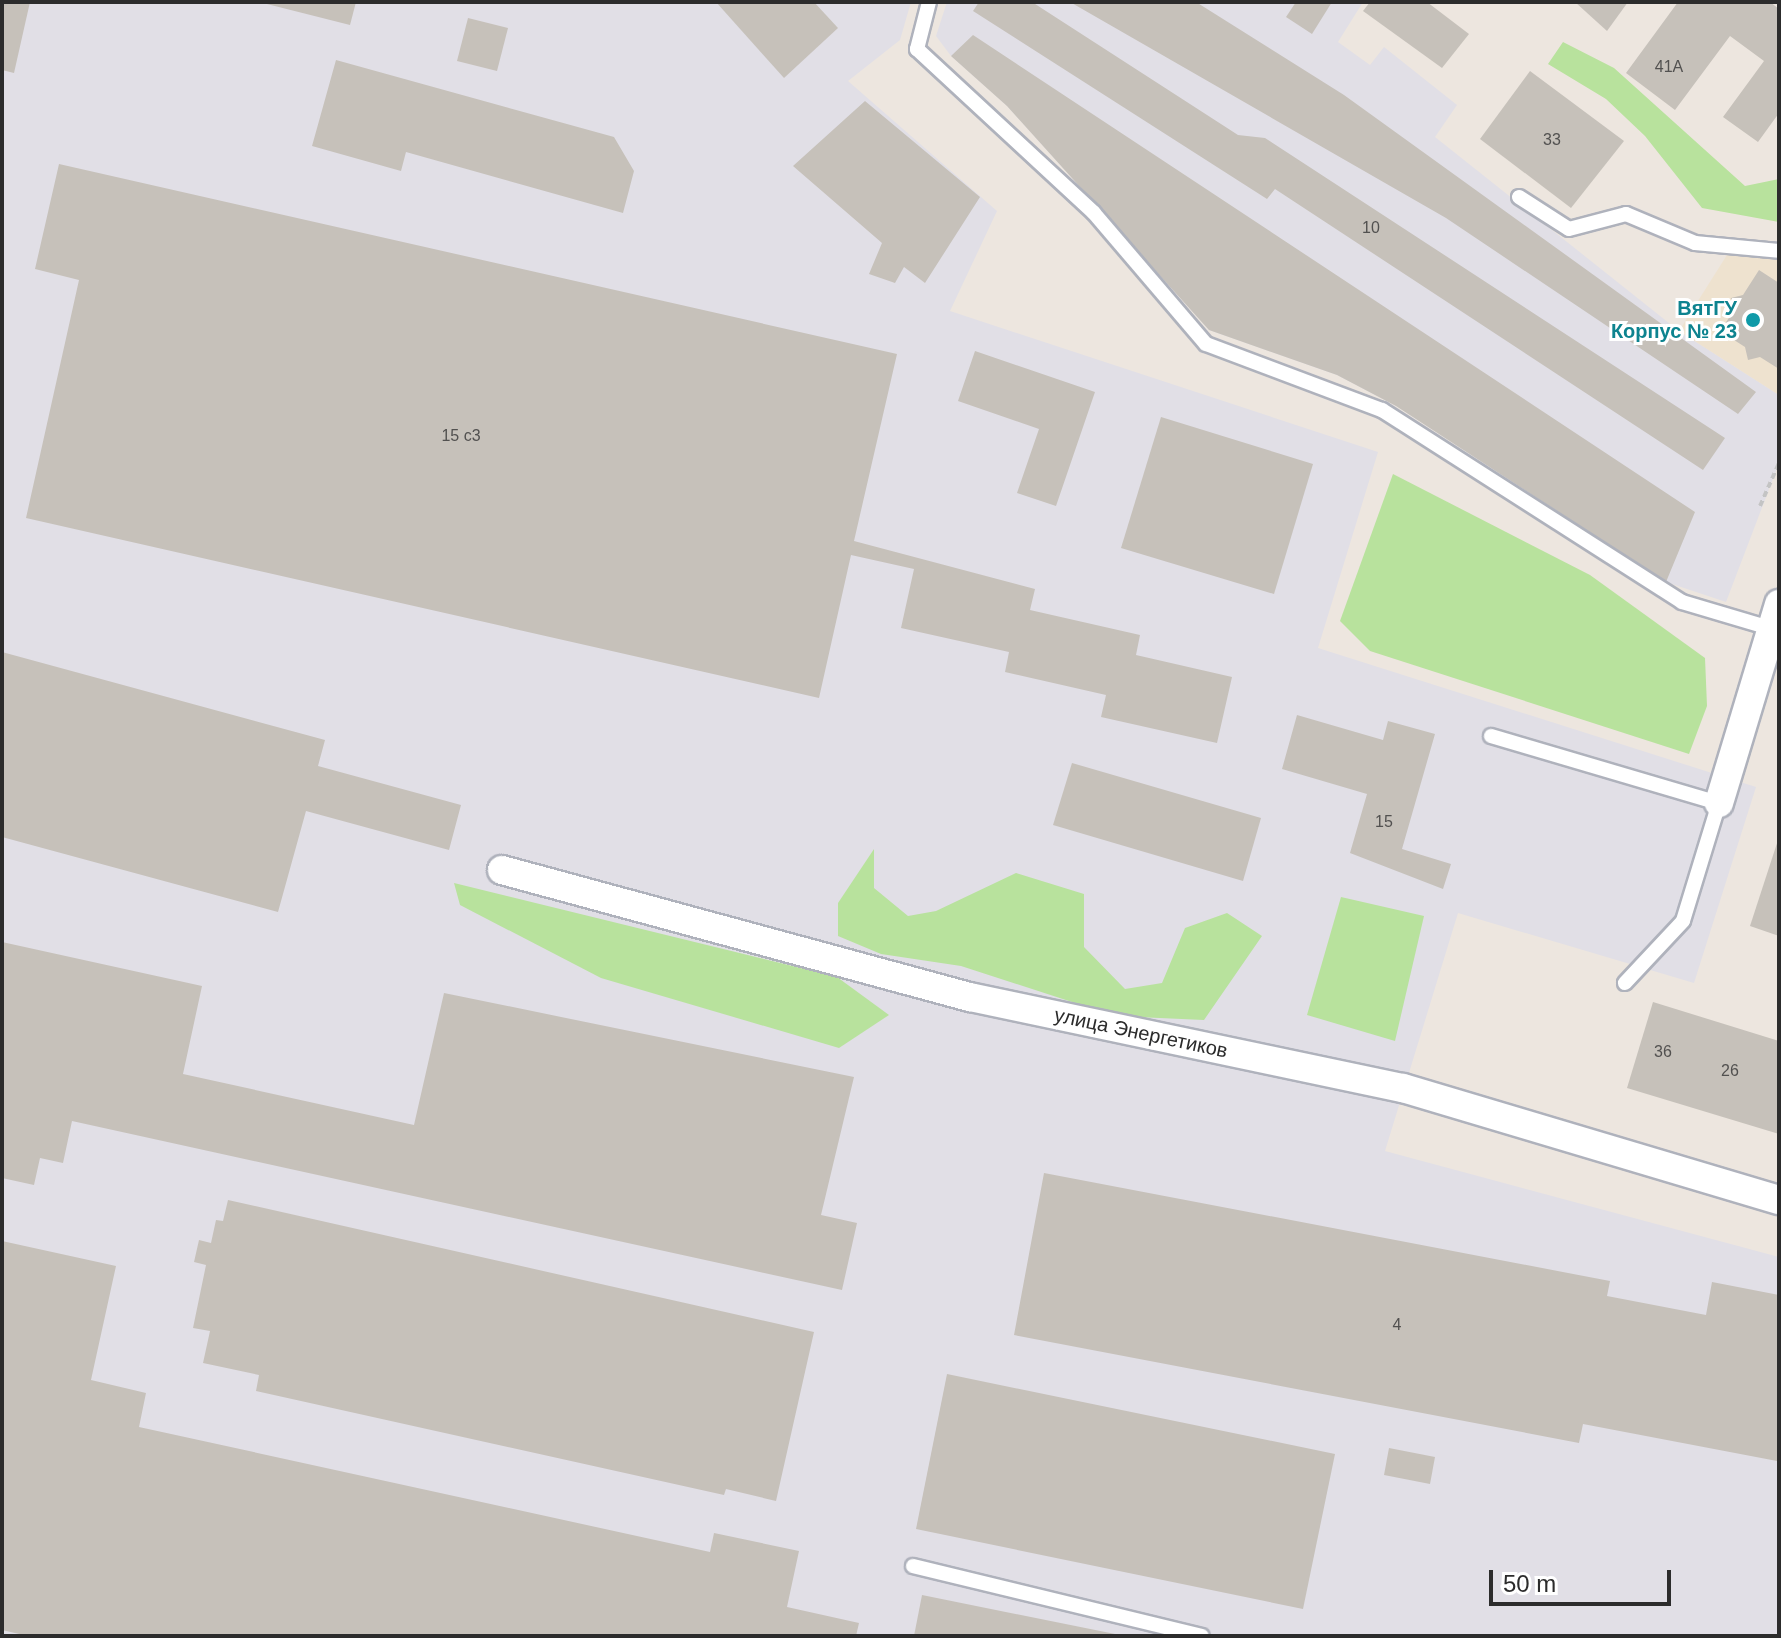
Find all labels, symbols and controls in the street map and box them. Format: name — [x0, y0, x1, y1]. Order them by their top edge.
house number: 41А — [1655, 57, 1683, 77]
house number: 33 — [1543, 130, 1561, 150]
house number: 10 — [1362, 218, 1380, 238]
place label: ВятГУ Корпус № 23 — [1611, 296, 1737, 343]
marker: ВятГУ Корпус № 23 — [1744, 311, 1762, 329]
house number: 15 с3 — [441, 426, 481, 446]
house number: 15 — [1375, 812, 1393, 832]
street label: улица Энергетиков — [1052, 1003, 1230, 1063]
house number: 36 — [1654, 1042, 1672, 1062]
house number: 26 — [1721, 1061, 1739, 1081]
house number: 4 — [1393, 1315, 1401, 1335]
scale bar — [1493, 1554, 1675, 1604]
text: 50 m — [1503, 1570, 1556, 1597]

